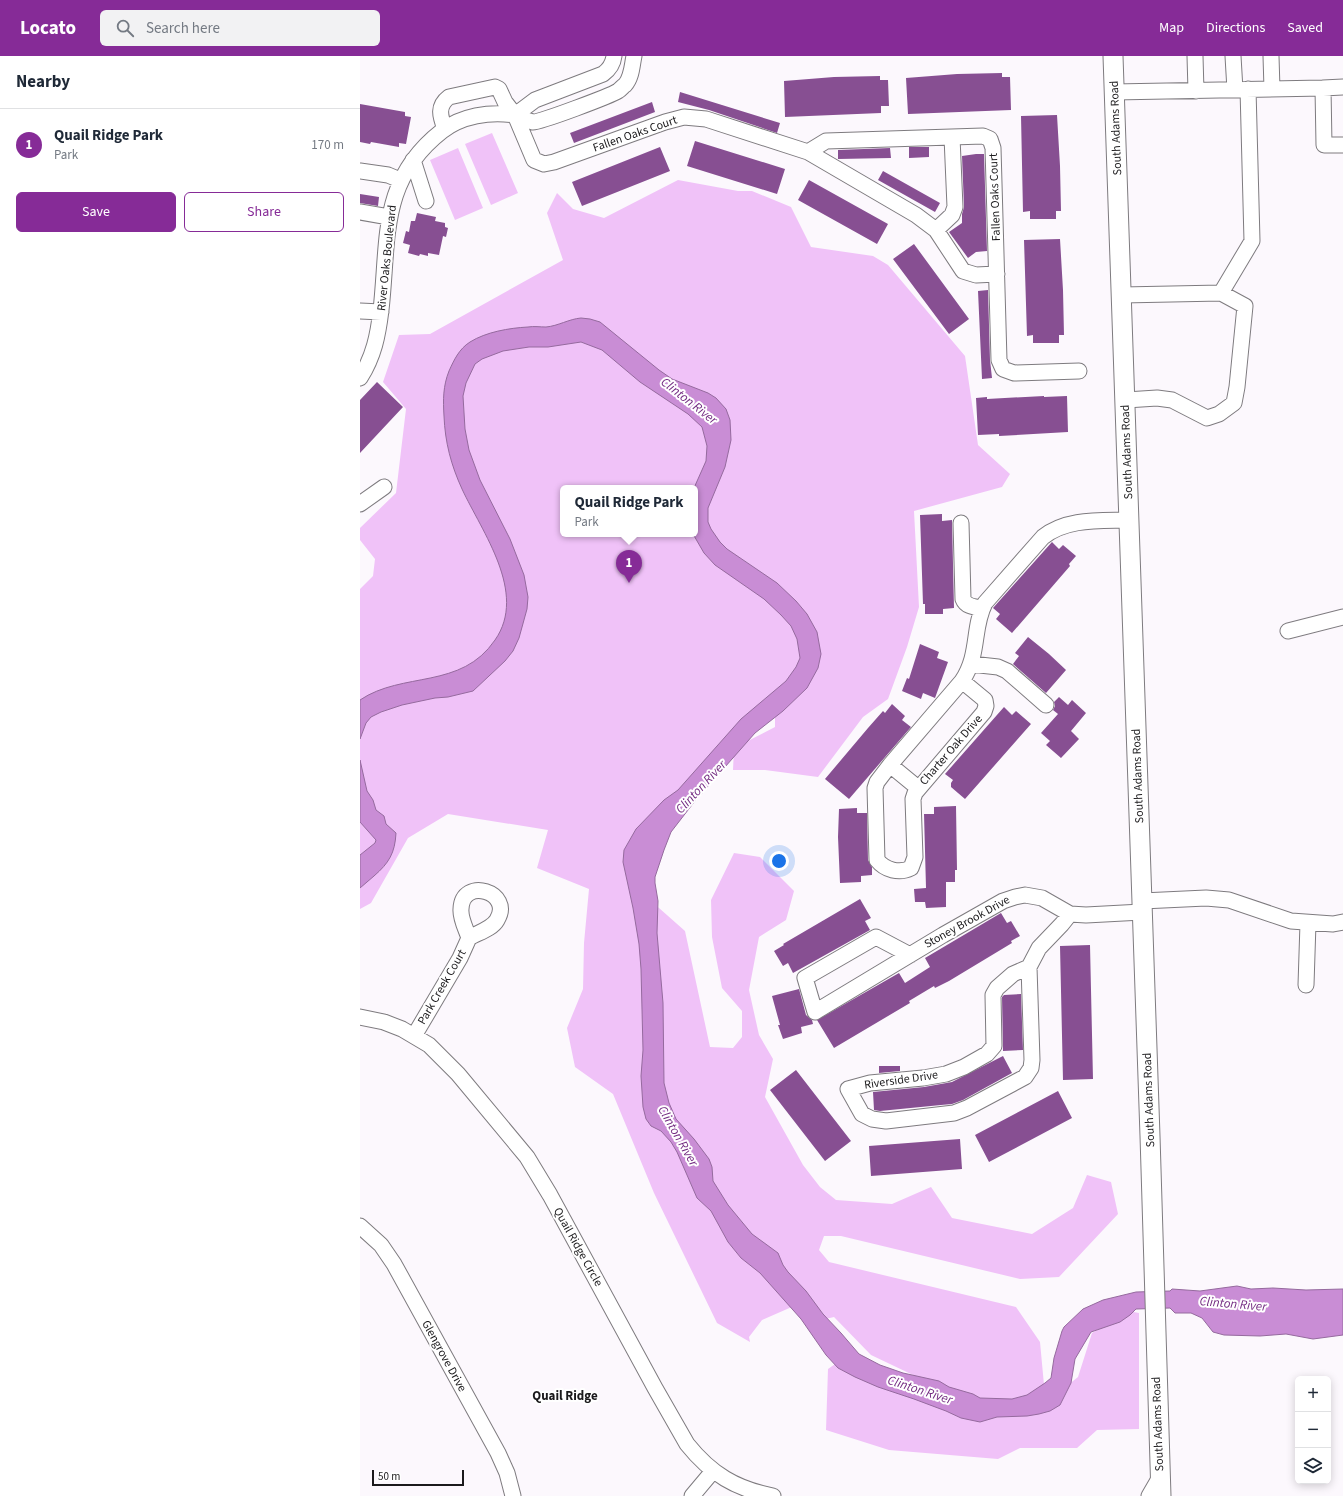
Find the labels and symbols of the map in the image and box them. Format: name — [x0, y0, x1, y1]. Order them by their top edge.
street label: South Adams Road — [1106, 80, 1126, 176]
street label: Fallen Oaks Court — [591, 112, 679, 156]
street label: Fallen Oaks Court — [985, 153, 1005, 241]
street label: River Oaks Boulevard — [373, 204, 401, 312]
water label: Clinton River — [657, 373, 721, 429]
street label: South Adams Road — [1117, 404, 1137, 500]
pin: 1 — [616, 550, 642, 583]
street label: Charter Oak Drive — [916, 711, 986, 789]
street label: South Adams Road — [1128, 728, 1148, 824]
water label: Clinton River — [671, 756, 731, 818]
your location — [769, 851, 789, 871]
street label: Stoney Brook Drive — [921, 891, 1013, 953]
street label: Park Creek Court — [414, 946, 470, 1028]
street label: South Adams Road — [1139, 1052, 1159, 1148]
street label: Riverside Drive — [863, 1066, 939, 1094]
water label: Clinton River — [653, 1102, 703, 1170]
street label: Quail Ridge Circle — [549, 1204, 607, 1290]
water label: Clinton River — [1199, 1292, 1268, 1316]
street label: Glengrove Drive — [417, 1317, 471, 1395]
water label: Clinton River — [885, 1371, 955, 1409]
street label: South Adams Road — [1148, 1376, 1168, 1472]
district label: Quail Ridge — [532, 1387, 598, 1405]
scale bar — [372, 1468, 464, 1487]

